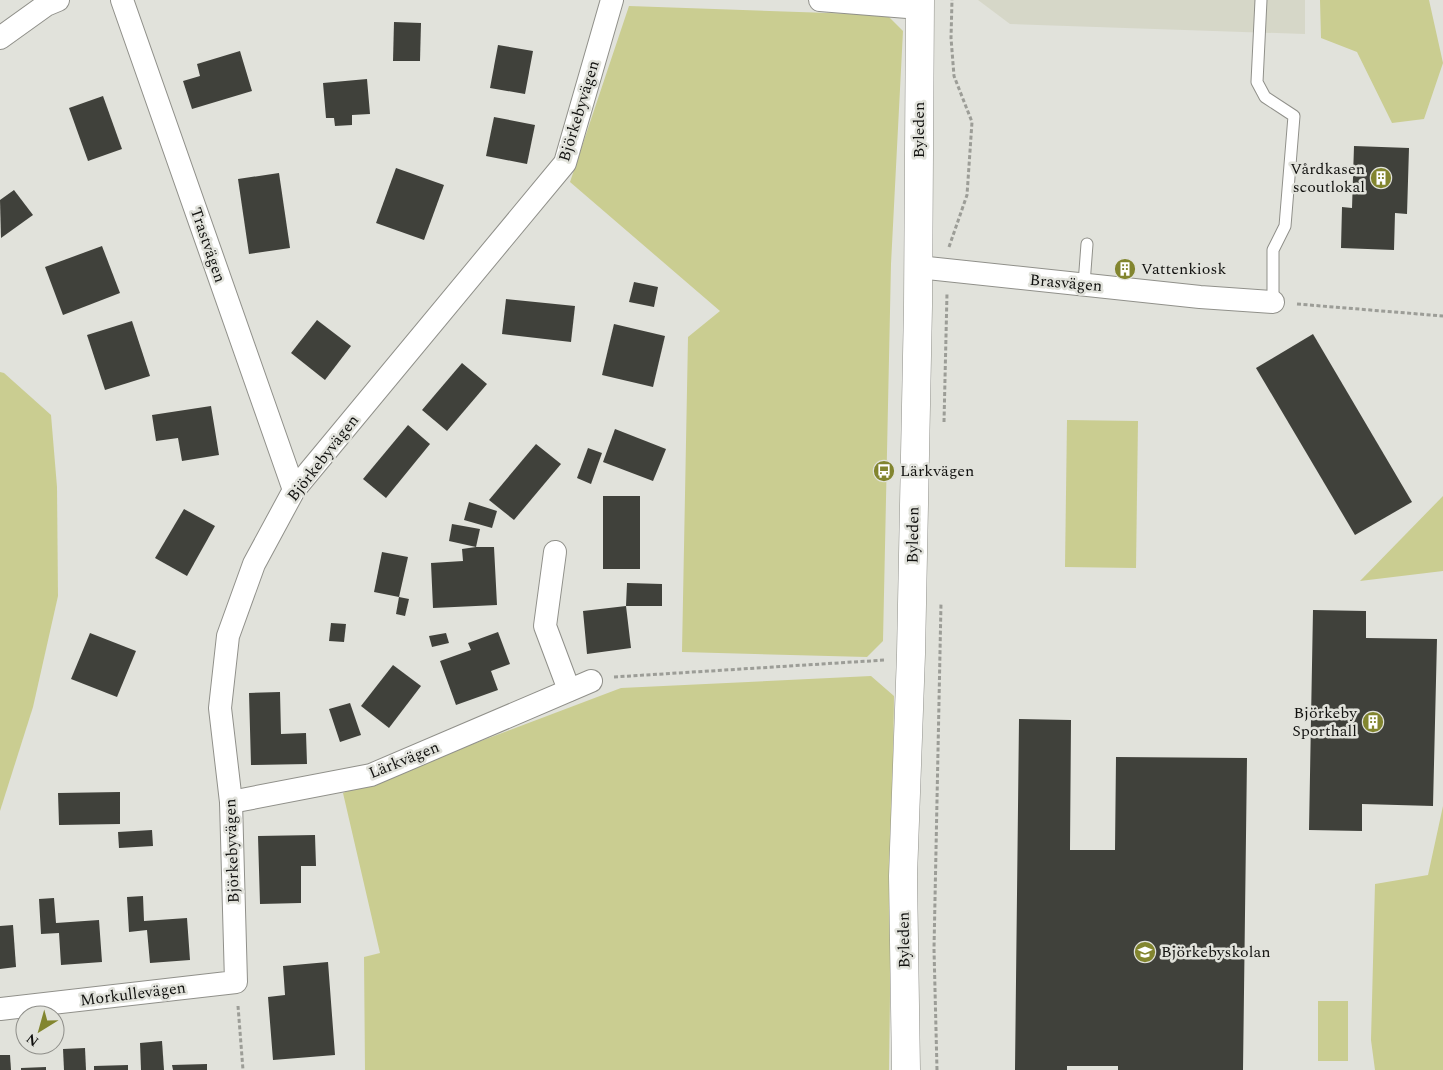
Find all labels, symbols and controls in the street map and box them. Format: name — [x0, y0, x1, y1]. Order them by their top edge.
street label: Björkebyvägen — [552, 57, 606, 165]
street label: Byleden — [907, 102, 931, 158]
place label: Vårdkasen scoutlokal — [1290, 157, 1365, 199]
building icon: Vårdkasen scoutlokal — [1369, 166, 1393, 190]
street label: Trastvägen — [184, 204, 232, 286]
building icon: Vattenkiosk — [1113, 257, 1137, 281]
place label: Vattenkiosk — [1141, 257, 1226, 281]
street label: Brasvägen — [1029, 268, 1103, 298]
street label: Björkebyvägen — [281, 409, 365, 507]
bus stop icon: Lärkvägen — [872, 459, 896, 483]
place label: Lärkvägen — [900, 459, 974, 483]
street label: Byleden — [901, 506, 925, 564]
place label: Björkeby Sporthall — [1292, 701, 1358, 743]
building icon: Björkeby Sporthall — [1361, 710, 1385, 734]
street label: Lärkvägen — [365, 735, 443, 785]
street label: Björkebyvägen — [218, 798, 246, 904]
street label: Byleden — [892, 911, 916, 969]
school or university icon: Björkebyskolan — [1133, 940, 1157, 964]
place label: Björkebyskolan — [1161, 940, 1271, 964]
street label: Morkullevägen — [79, 976, 187, 1012]
north arrow — [15, 1005, 65, 1055]
text: N — [22, 1028, 43, 1052]

